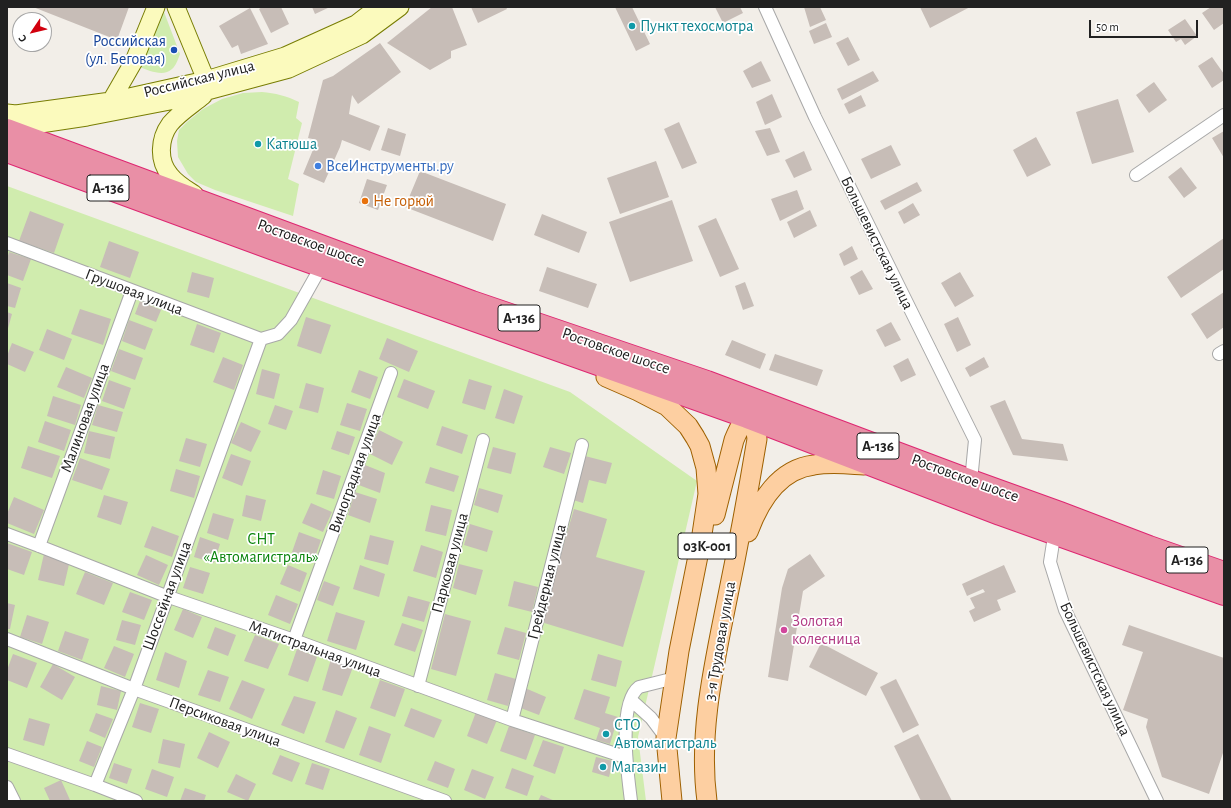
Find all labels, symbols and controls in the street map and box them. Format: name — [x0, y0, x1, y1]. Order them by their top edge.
north arrow — [12, 12, 52, 52]
scale bar — [1091, 12, 1200, 38]
place label: Пункт техосмотра — [640, 16, 754, 36]
marker: Пункт техосмотра — [627, 21, 637, 31]
text: 50 m — [1096, 21, 1119, 33]
place label: Российская (ул. Беговая) — [85, 31, 166, 69]
text: С — [16, 33, 29, 44]
marker: Российская (ул. Беговая) — [169, 45, 179, 55]
street label: Российская улица — [141, 56, 257, 102]
place label: Катюша — [266, 134, 317, 154]
marker: Катюша — [253, 139, 263, 149]
place label: ВсеИнструменты.ру — [326, 156, 454, 176]
marker: ВсеИнструменты.ру — [313, 161, 323, 171]
street label: Большевистская улица — [836, 173, 918, 313]
road number: А-136 — [87, 175, 129, 201]
place label: Не горюй — [373, 191, 434, 211]
marker: Не горюй — [360, 196, 370, 206]
street label: Ростовское шоссе — [255, 215, 367, 271]
street label: Грушовая улица — [82, 264, 186, 320]
road number: А-136 — [498, 305, 540, 331]
street label: Ростовское шоссе — [559, 323, 673, 379]
street label: Малиновая улица — [56, 361, 114, 475]
street label: Виноградная улица — [324, 410, 386, 536]
road number: А-136 — [857, 433, 899, 459]
street label: Ростовское шоссе — [909, 450, 1021, 506]
street label: Парковая улица — [427, 511, 473, 615]
street label: Грейдерная улица — [523, 522, 571, 642]
park label: СНТ «Автомагистраль» — [203, 529, 319, 567]
road number: 03К-001 — [678, 533, 736, 559]
street label: Шоссейная улица — [138, 539, 196, 653]
road number: А-136 — [1166, 547, 1208, 573]
street label: 3-я Трудовая улица — [700, 580, 740, 702]
street label: Большевистская улица — [1055, 599, 1135, 739]
place label: Золотая колесница — [792, 611, 860, 649]
street label: Магистральная улица — [246, 616, 384, 682]
marker: Золотая колесница — [779, 625, 789, 635]
street label: Персиковая улица — [166, 693, 284, 751]
place label: СТО Автомагистраль — [614, 715, 717, 753]
marker: СТО Автомагистраль — [601, 729, 611, 739]
place label: Магазин — [611, 757, 667, 777]
marker: Магазин — [598, 762, 608, 772]

